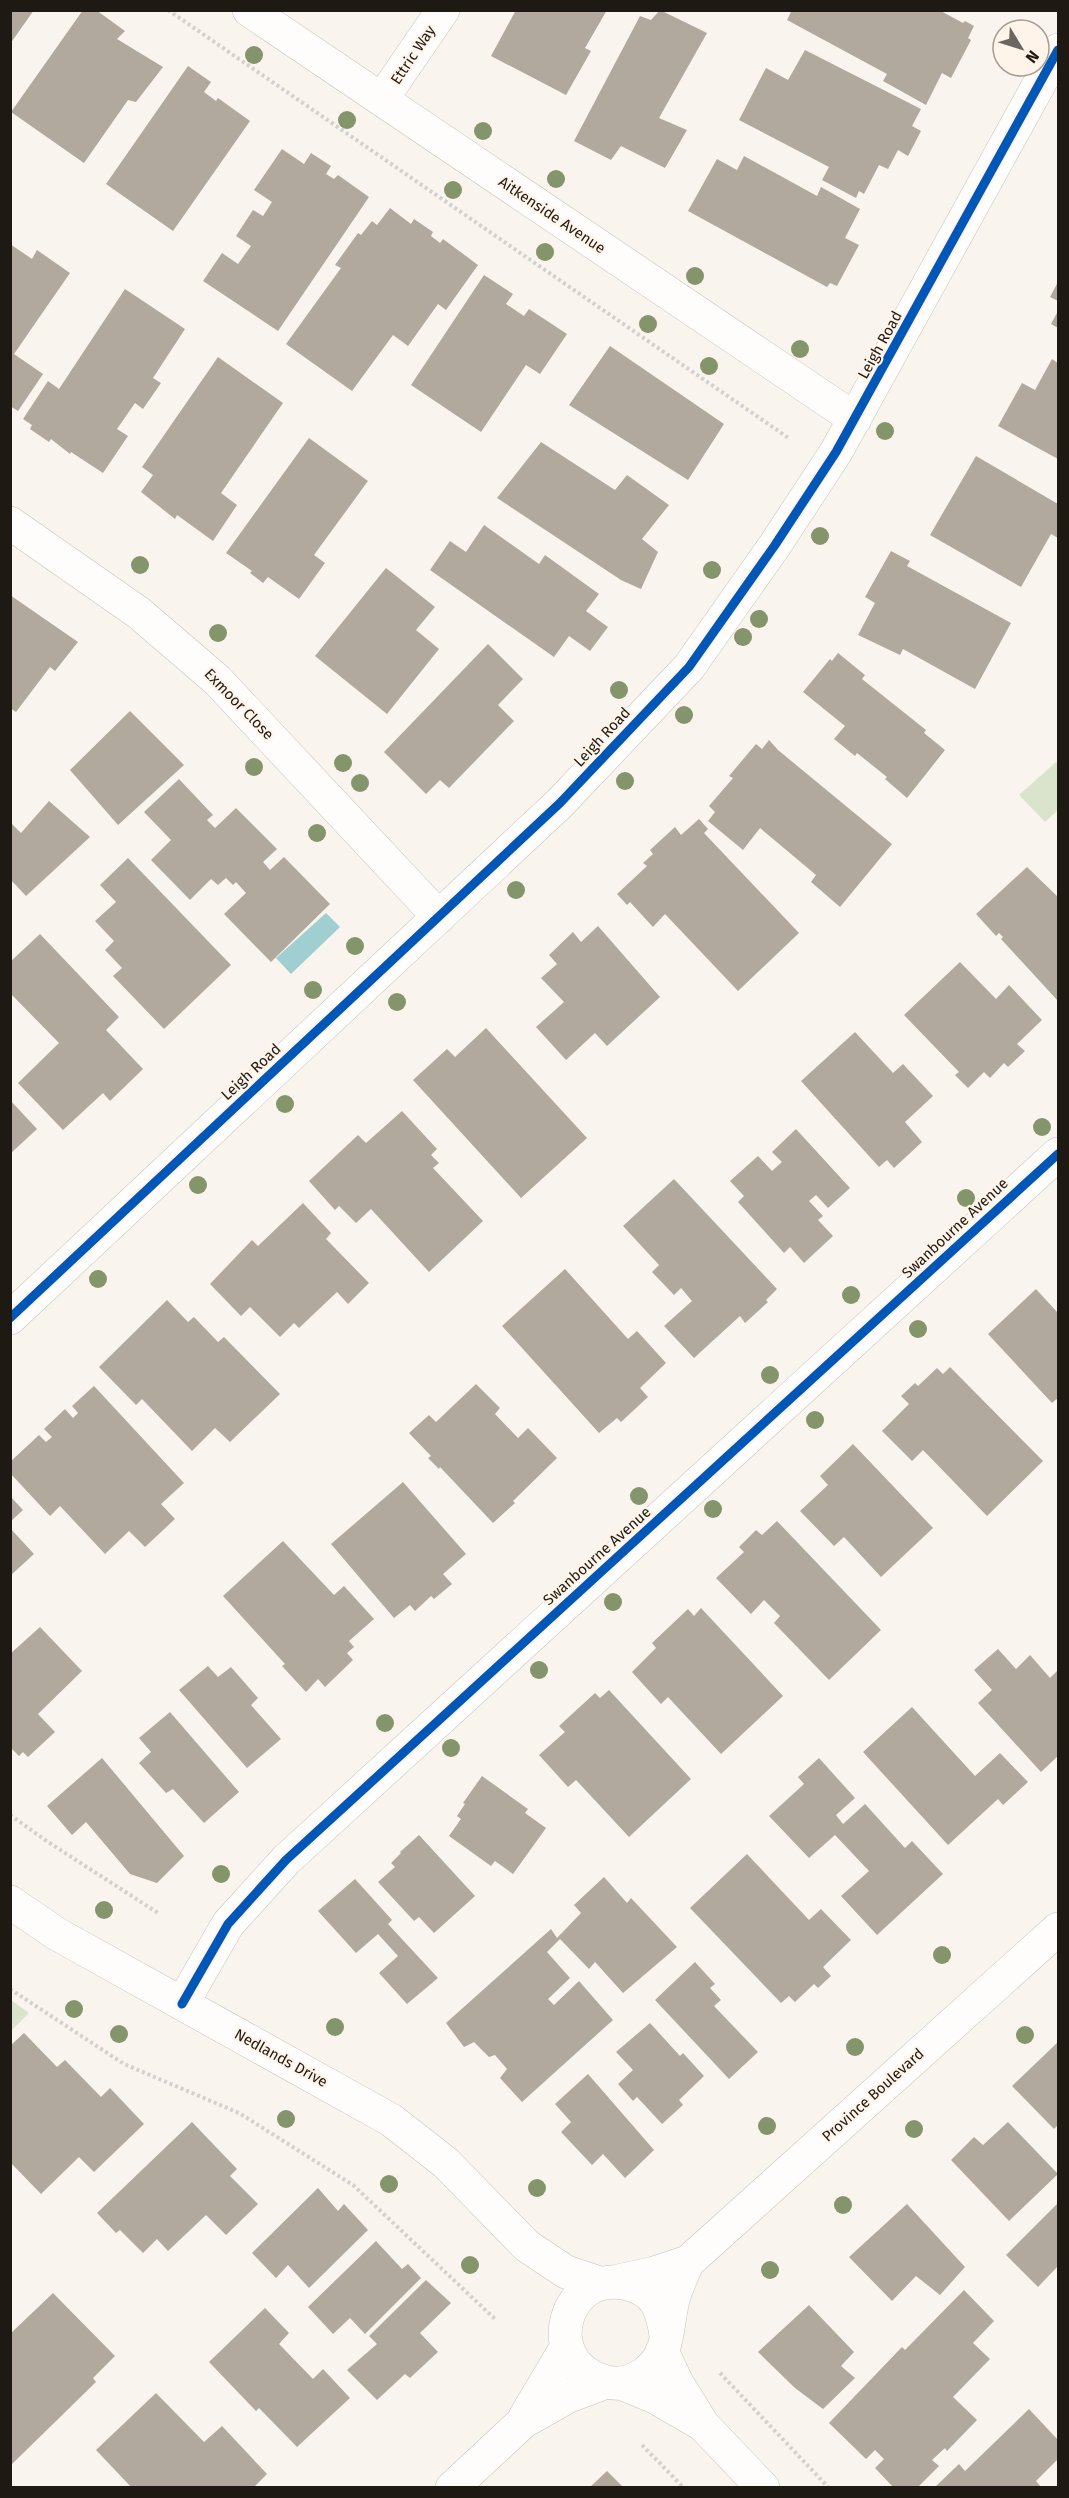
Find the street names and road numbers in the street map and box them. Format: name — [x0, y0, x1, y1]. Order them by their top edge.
street label: Ettric Way — [387, 22, 440, 88]
street label: Aitkenside Avenue — [495, 173, 609, 257]
street label: Leigh Road — [854, 308, 906, 382]
street label: Exmoor Close — [201, 665, 277, 743]
street label: Leigh Road — [570, 704, 634, 770]
street label: Leigh Road — [218, 1040, 284, 1104]
street label: Swanbourne Avenue — [898, 1174, 1012, 1282]
street label: Swanbourne Avenue — [539, 1503, 655, 1609]
street label: Nedlands Drive — [231, 2025, 331, 2091]
street label: Province Boulevard — [818, 2045, 928, 2145]

